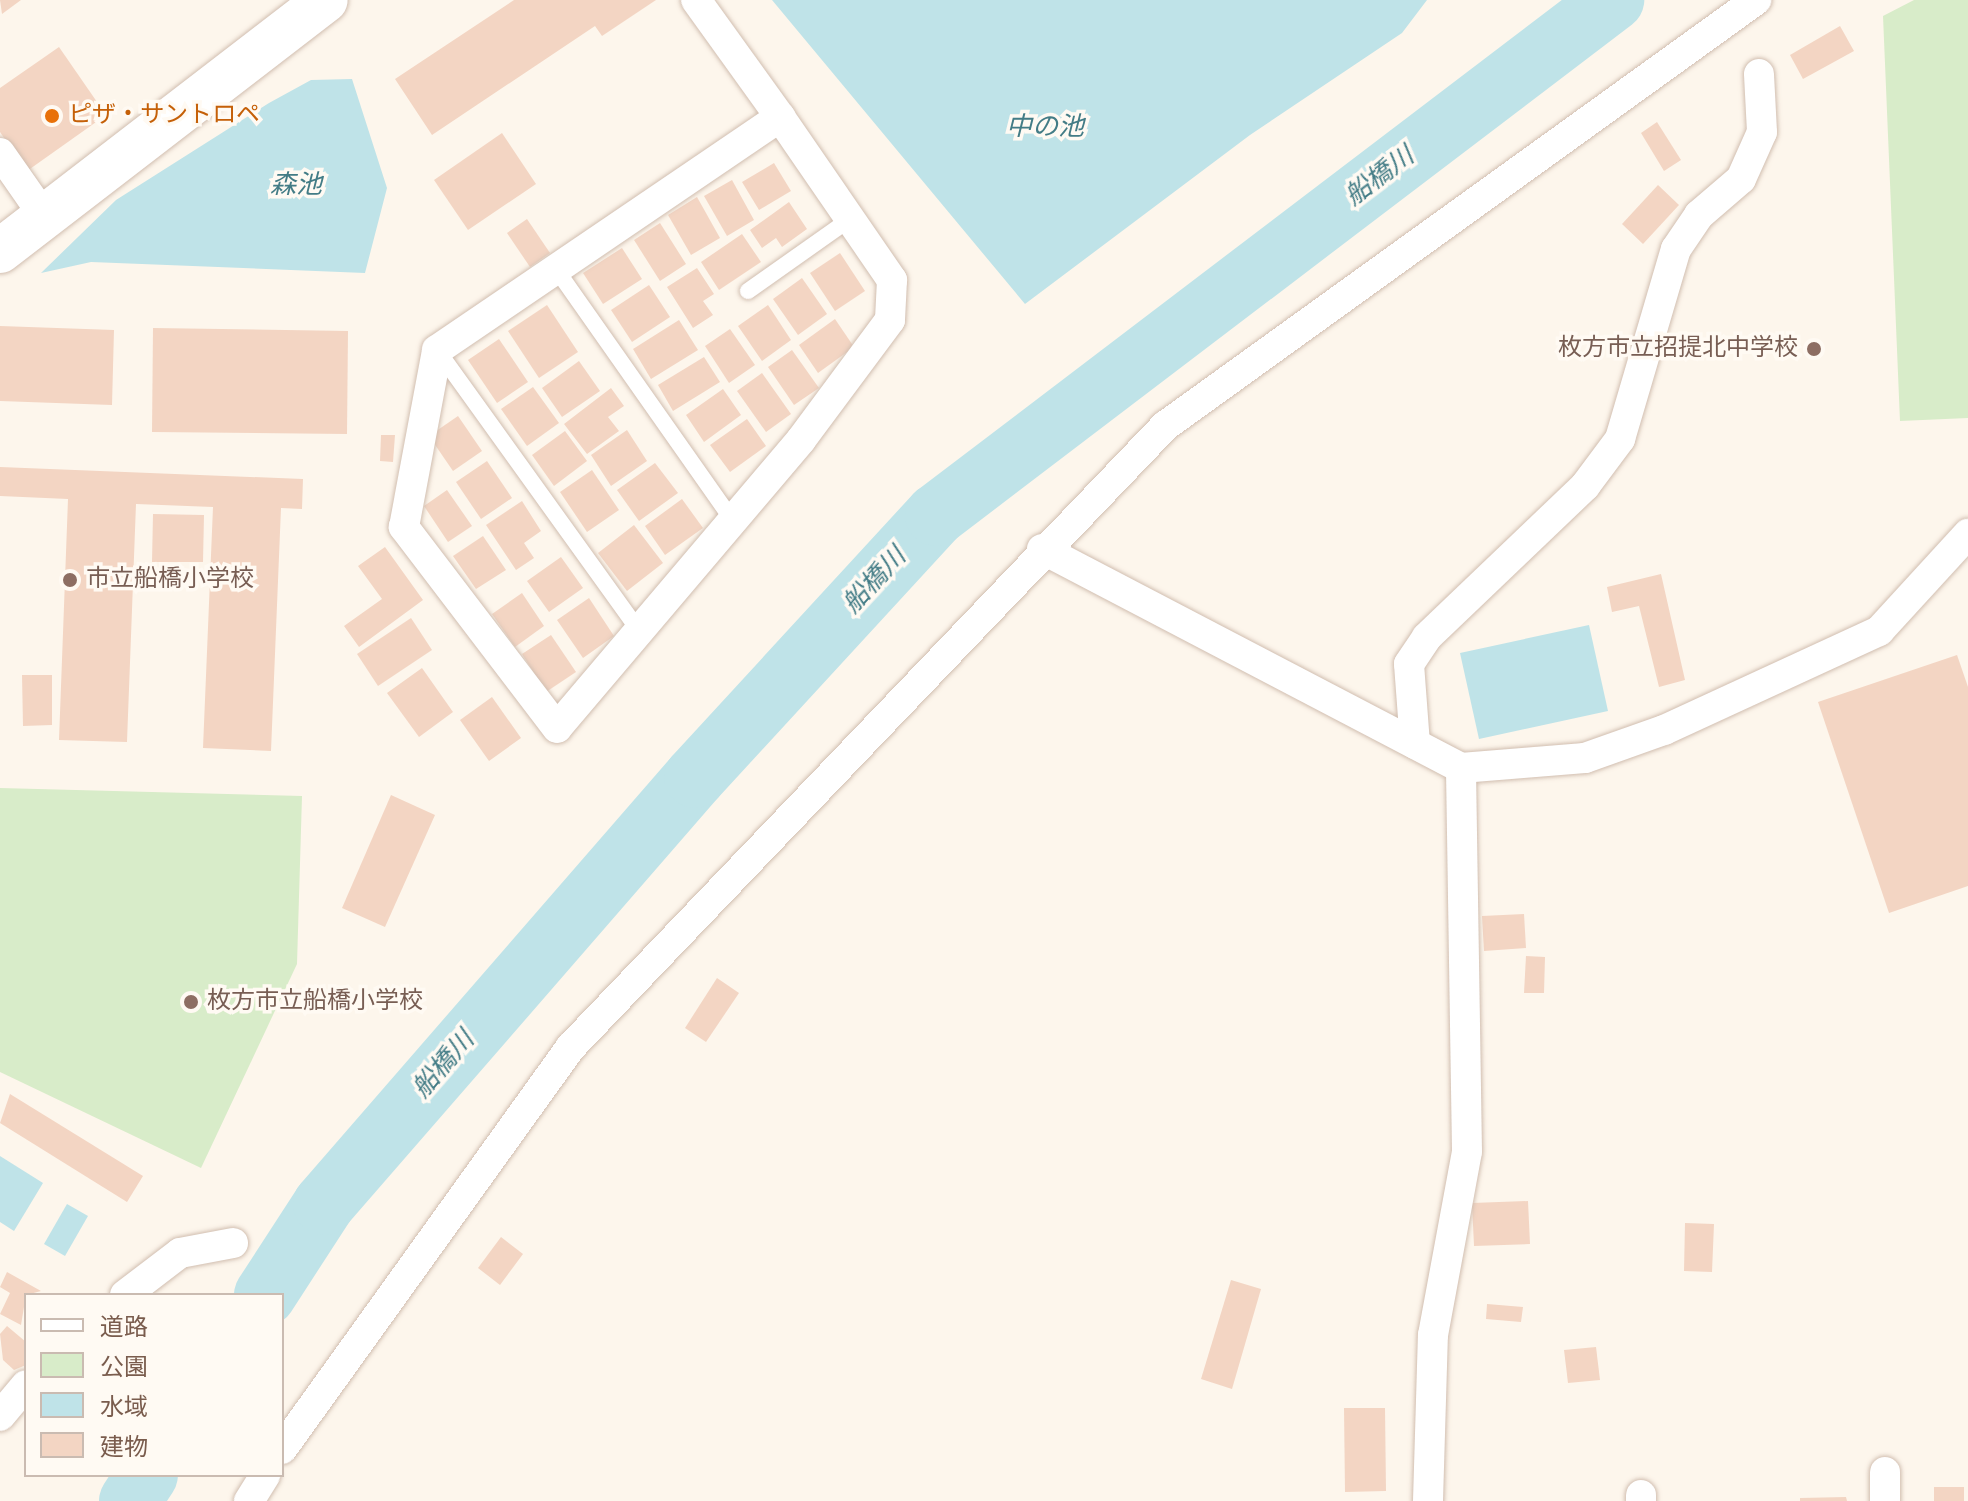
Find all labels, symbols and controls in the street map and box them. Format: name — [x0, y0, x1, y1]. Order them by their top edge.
place label: ピザ・サントロペ — [68, 102, 260, 130]
marker: ピザ・サントロペ — [43, 107, 61, 125]
water label: 中の池 — [1006, 112, 1084, 144]
water label: 船橋川 — [1339, 141, 1421, 213]
water label: 森池 — [270, 170, 322, 202]
place label: 枚方市立招提北中学校 — [1558, 335, 1798, 363]
marker: 枚方市立招提北中学校 — [1805, 340, 1823, 358]
water label: 船橋川 — [837, 542, 913, 620]
place label: 市立船橋小学校 — [86, 566, 254, 594]
marker: 市立船橋小学校 — [61, 571, 79, 589]
place label: 枚方市立船橋小学校 — [207, 988, 423, 1016]
marker: 枚方市立船橋小学校 — [182, 993, 200, 1011]
water label: 船橋川 — [407, 1025, 481, 1105]
legend — [24, 1293, 284, 1477]
text: 道路 — [100, 1316, 148, 1340]
text: 公園 — [100, 1356, 148, 1380]
text: 水域 — [100, 1396, 148, 1420]
text: 建物 — [100, 1436, 148, 1460]

